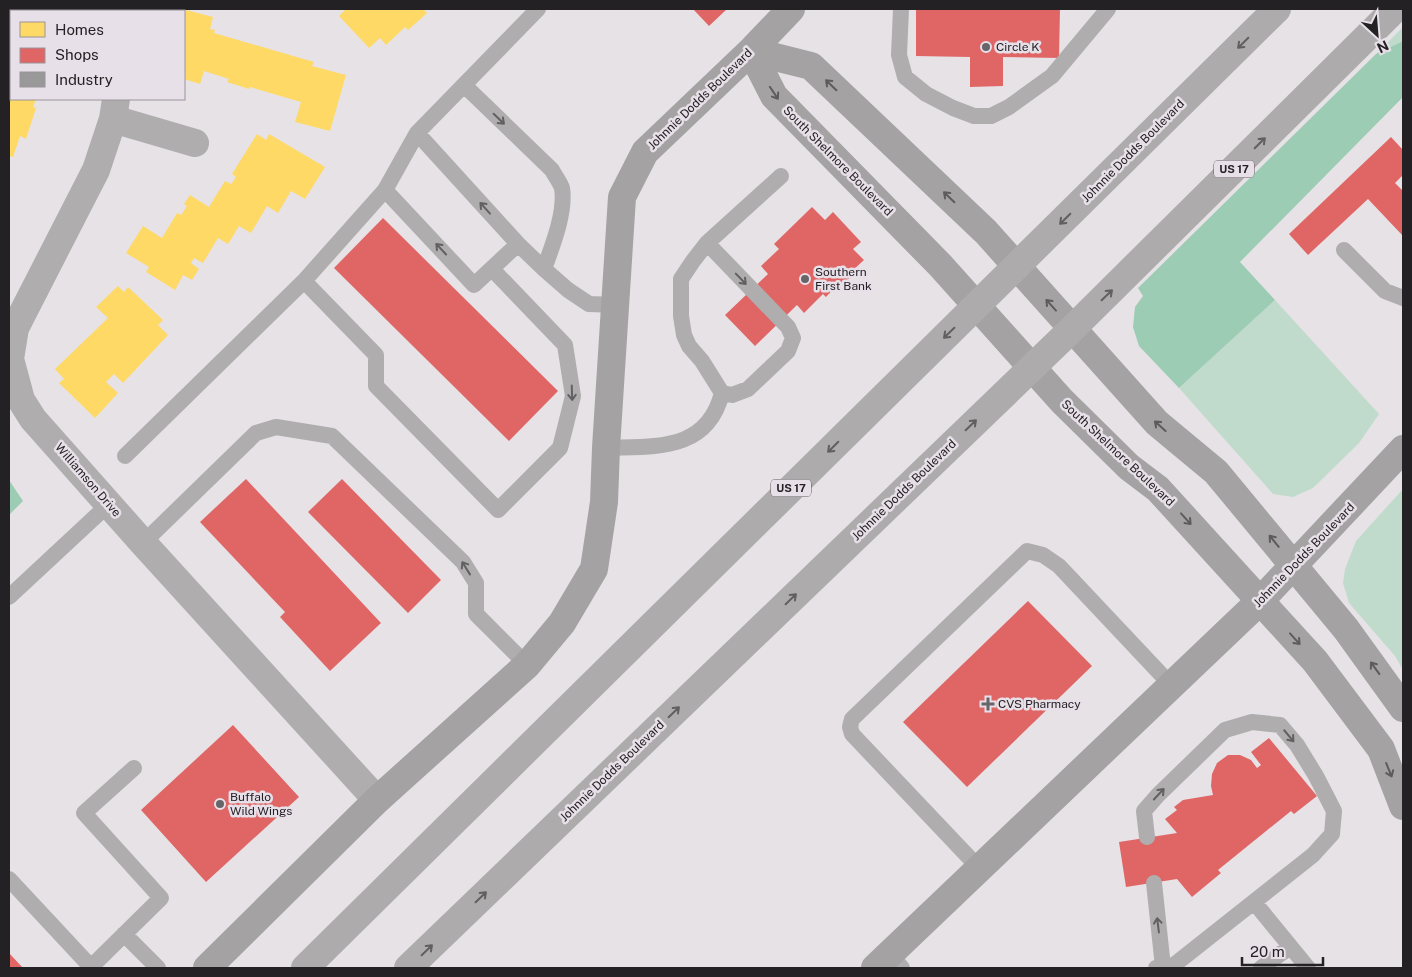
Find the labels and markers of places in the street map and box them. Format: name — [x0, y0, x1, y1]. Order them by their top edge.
place label: Circle K — [996, 40, 1040, 54]
marker: Circle K — [980, 41, 992, 53]
place label: Southern First Bank — [815, 265, 872, 293]
marker: Southern First Bank — [799, 273, 811, 285]
place label: CVS Pharmacy — [998, 697, 1081, 711]
marker: CVS Pharmacy — [982, 698, 994, 710]
place label: Buffalo Wild Wings — [230, 790, 292, 818]
marker: Buffalo Wild Wings — [214, 798, 226, 810]

